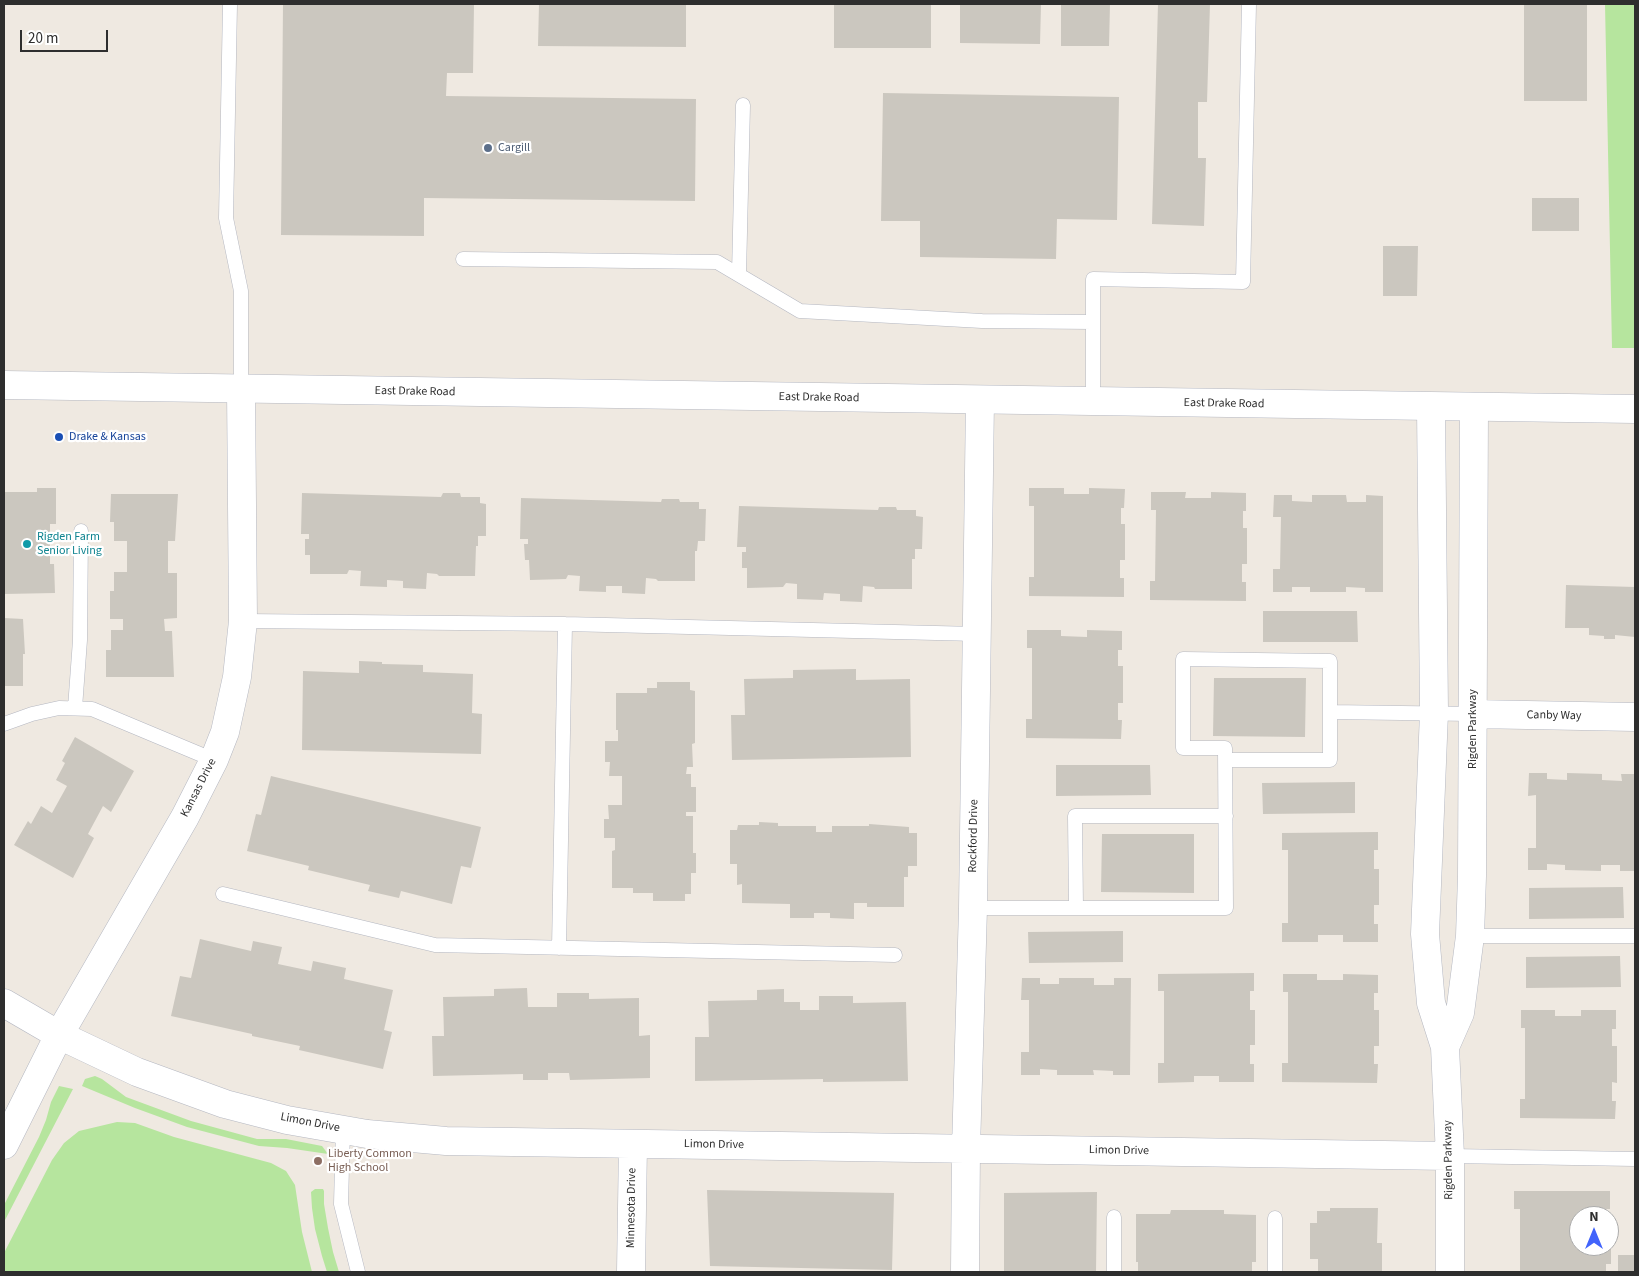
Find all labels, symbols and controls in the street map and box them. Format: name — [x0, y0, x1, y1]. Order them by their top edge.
scale bar — [22, 20, 110, 52]
text: 20 m — [28, 28, 58, 49]
place label: Cargill — [498, 141, 530, 155]
marker: Cargill — [482, 142, 494, 154]
street label: East Drake Road — [375, 384, 455, 400]
street label: East Drake Road — [779, 390, 859, 406]
street label: East Drake Road — [1184, 396, 1264, 412]
place label: Drake & Kansas — [69, 430, 146, 444]
marker: Drake & Kansas — [53, 431, 65, 443]
place label: Rigden Farm Senior Living — [37, 530, 102, 558]
marker: Rigden Farm Senior Living — [21, 538, 33, 550]
street label: Rigden Parkway — [1466, 689, 1480, 769]
street label: Canby Way — [1526, 708, 1582, 724]
street label: Kansas Drive — [178, 756, 220, 820]
street label: Rockford Drive — [966, 799, 982, 873]
street label: Limon Drive — [279, 1110, 341, 1136]
street label: Rigden Parkway — [1441, 1120, 1457, 1200]
street label: Limon Drive — [684, 1137, 744, 1153]
street label: Limon Drive — [1089, 1143, 1149, 1159]
place label: Liberty Common High School — [328, 1147, 412, 1175]
marker: Liberty Common High School — [312, 1155, 324, 1167]
street label: Minnesota Drive — [624, 1168, 640, 1248]
north arrow — [1569, 1206, 1619, 1256]
text: N — [1589, 1207, 1599, 1227]

